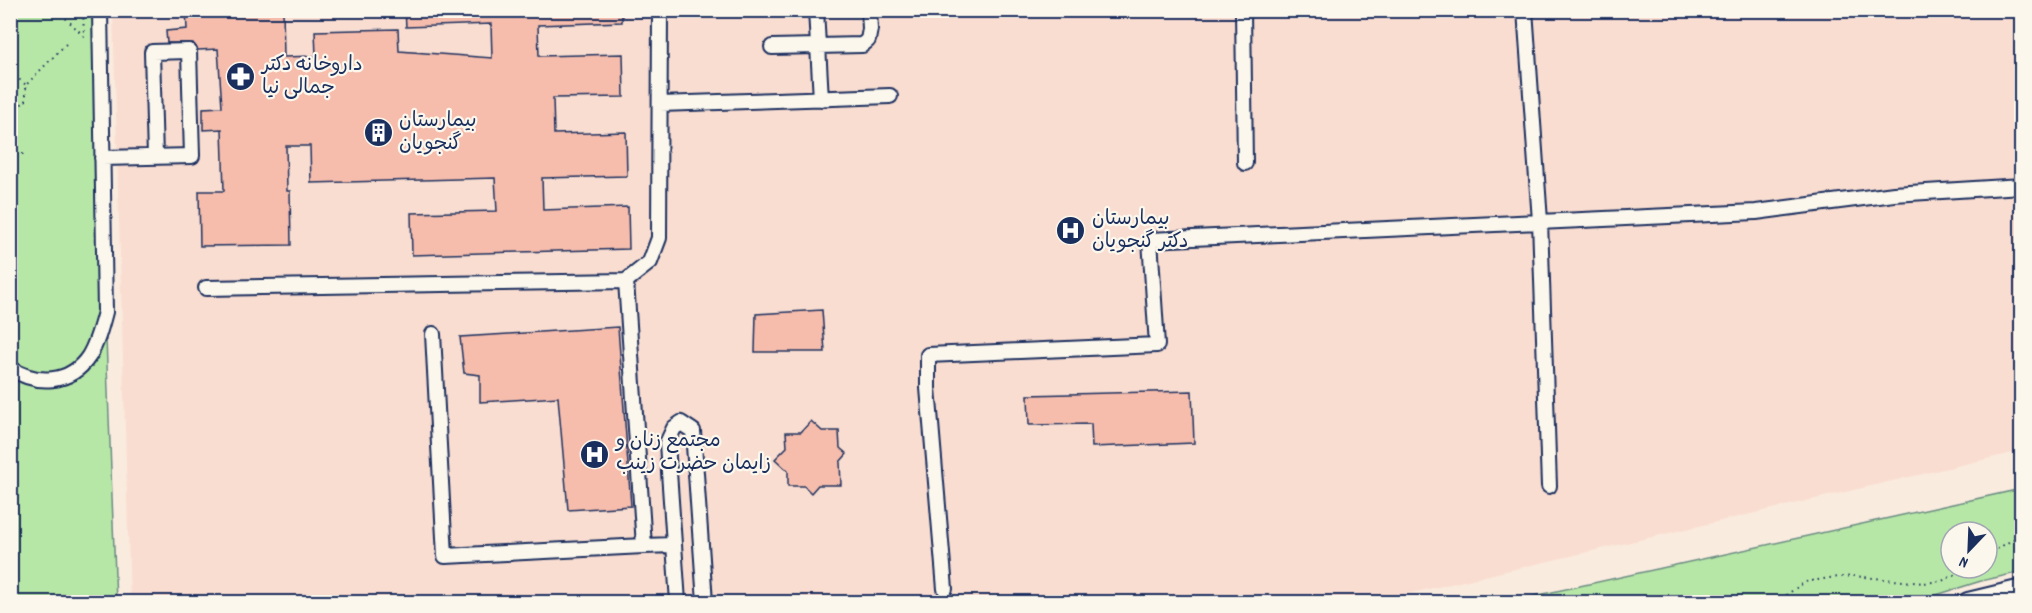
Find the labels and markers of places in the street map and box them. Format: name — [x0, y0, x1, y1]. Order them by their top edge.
place label: داروخانه دکتر جمالی نیا — [260, 52, 363, 103]
pharmacy icon: داروخانه دکتر جمالی نیا — [225, 61, 257, 93]
place label: بیمارستان گنجویان — [399, 108, 476, 159]
building icon: بیمارستان گنجویان — [362, 117, 394, 149]
place label: بیمارستان دکتر گنجویان — [1092, 206, 1188, 257]
hospital icon: بیمارستان دکتر گنجویان — [1055, 215, 1087, 247]
place label: مجتمع زنان و زایمان حضرت زینب — [614, 428, 771, 479]
hospital icon: مجتمع زنان و زایمان حضرت زینب — [579, 438, 611, 470]

